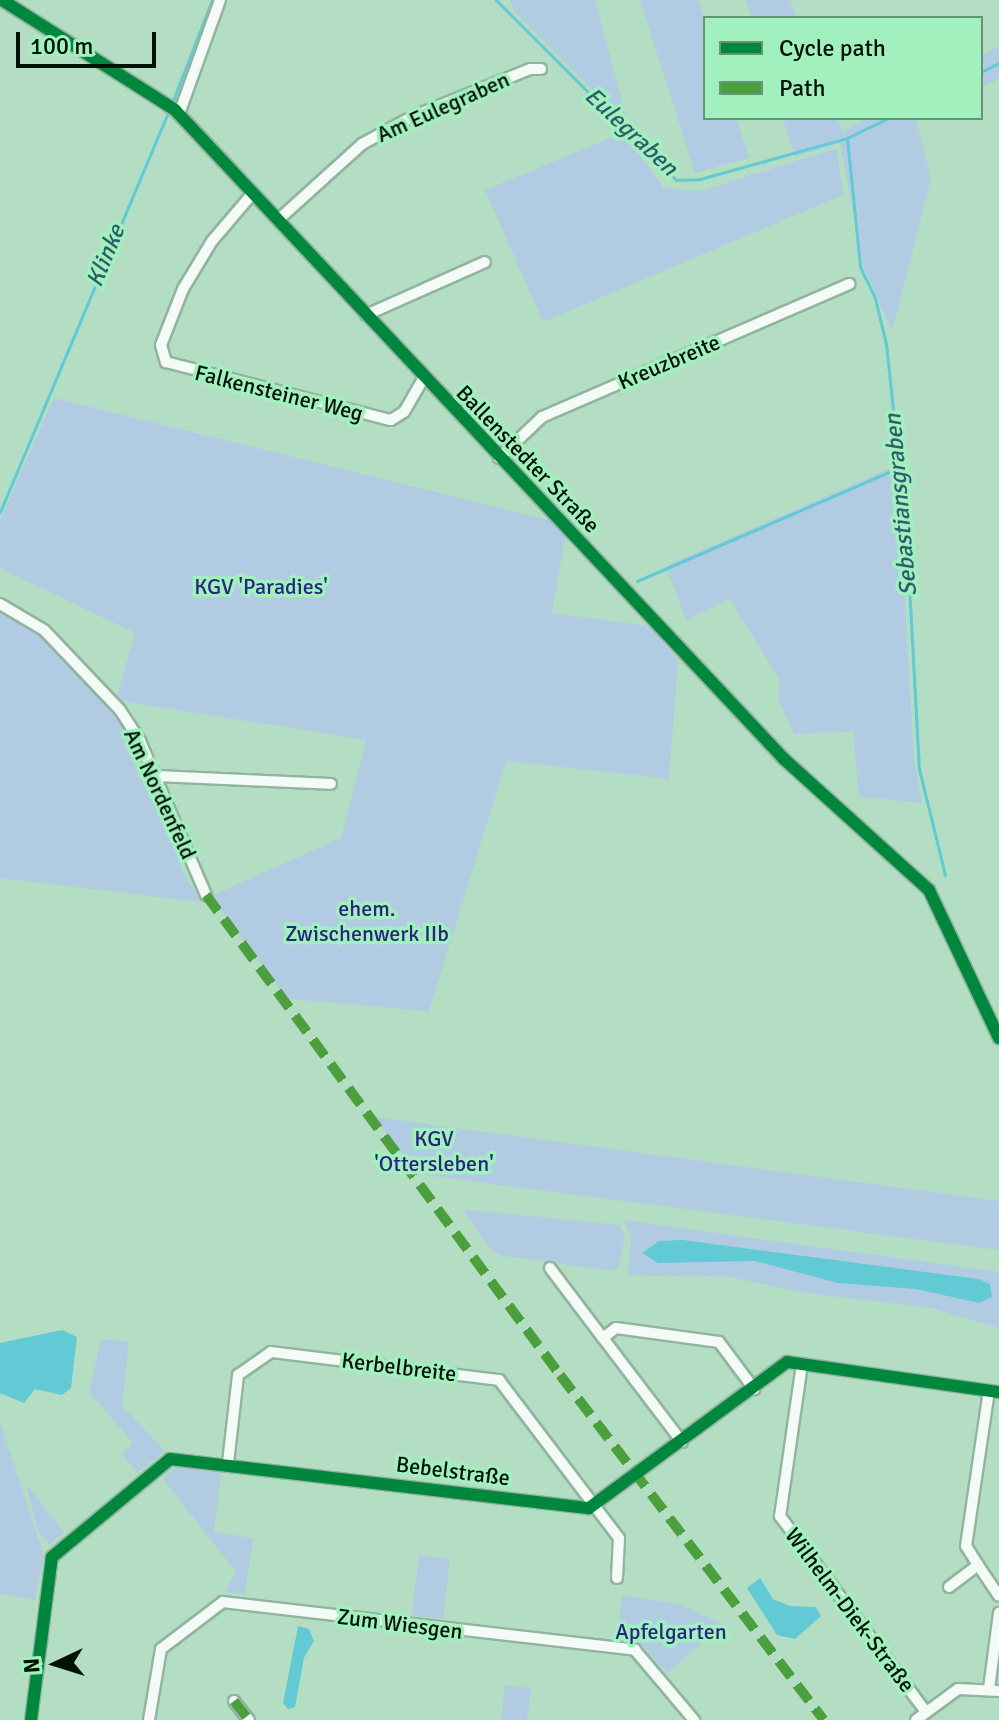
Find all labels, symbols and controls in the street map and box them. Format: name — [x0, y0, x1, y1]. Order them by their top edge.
scale bar — [20, 16, 160, 66]
legend — [703, 16, 983, 120]
text: 100 m — [30, 31, 93, 61]
text: Cycle path — [779, 33, 886, 63]
street label: Am Eulegraben — [372, 66, 514, 148]
text: Path — [779, 73, 825, 103]
water label: Eulegraben — [579, 82, 683, 182]
water label: Klinke — [81, 221, 131, 291]
street label: Kreuzbreite — [614, 329, 724, 395]
street label: Falkensteiner Weg — [192, 359, 366, 427]
street label: Ballenstedter Straße — [451, 380, 605, 538]
water label: Sebastiansgraben — [879, 413, 923, 597]
park label: KGV 'Paradies' — [194, 574, 328, 600]
street label: Am Nordenfeld — [118, 725, 202, 863]
park label: ehem. Zwischenwerk IIb — [285, 895, 449, 946]
park label: KGV 'Ottersleben' — [374, 1125, 494, 1176]
street label: Kerbelbreite — [340, 1347, 458, 1387]
street label: Bebelstraße — [395, 1451, 511, 1491]
street label: Wilhelm-Diek-Straße — [780, 1523, 920, 1697]
street label: Zum Wiesgen — [336, 1603, 464, 1645]
park label: Apfelgarten — [615, 1619, 727, 1645]
north arrow — [16, 1624, 96, 1704]
text: N — [18, 1657, 46, 1674]

